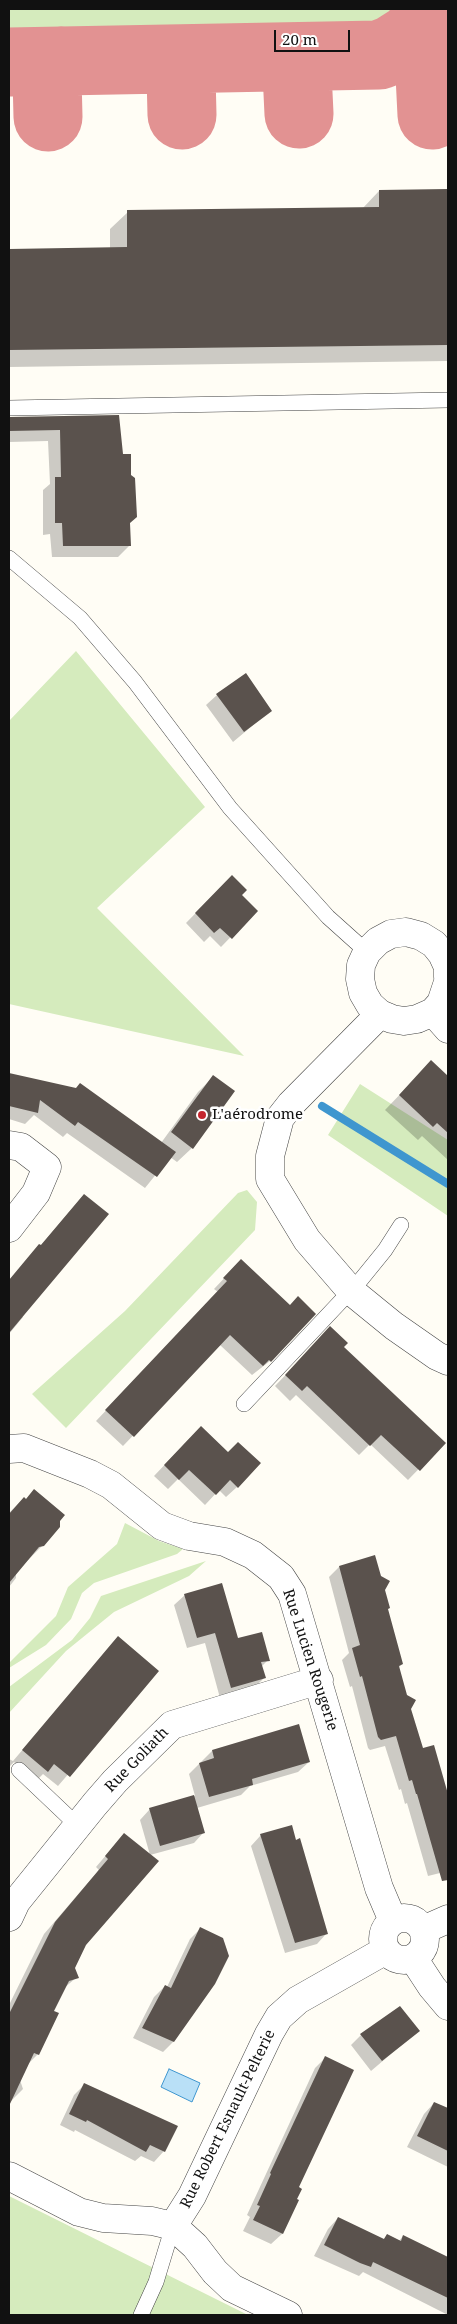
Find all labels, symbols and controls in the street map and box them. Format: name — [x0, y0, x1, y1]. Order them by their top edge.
scale bar — [277, 20, 353, 52]
text: 20 m — [282, 29, 317, 49]
place label: L'aérodrome — [212, 1106, 303, 1124]
marker: L'aérodrome — [196, 1109, 208, 1121]
street label: Rue Lucien Rougerie — [279, 1587, 341, 1733]
street label: Rue Goliath — [102, 1724, 172, 1796]
street label: Rue Robert Esnault-Pelterie — [177, 2027, 279, 2211]

